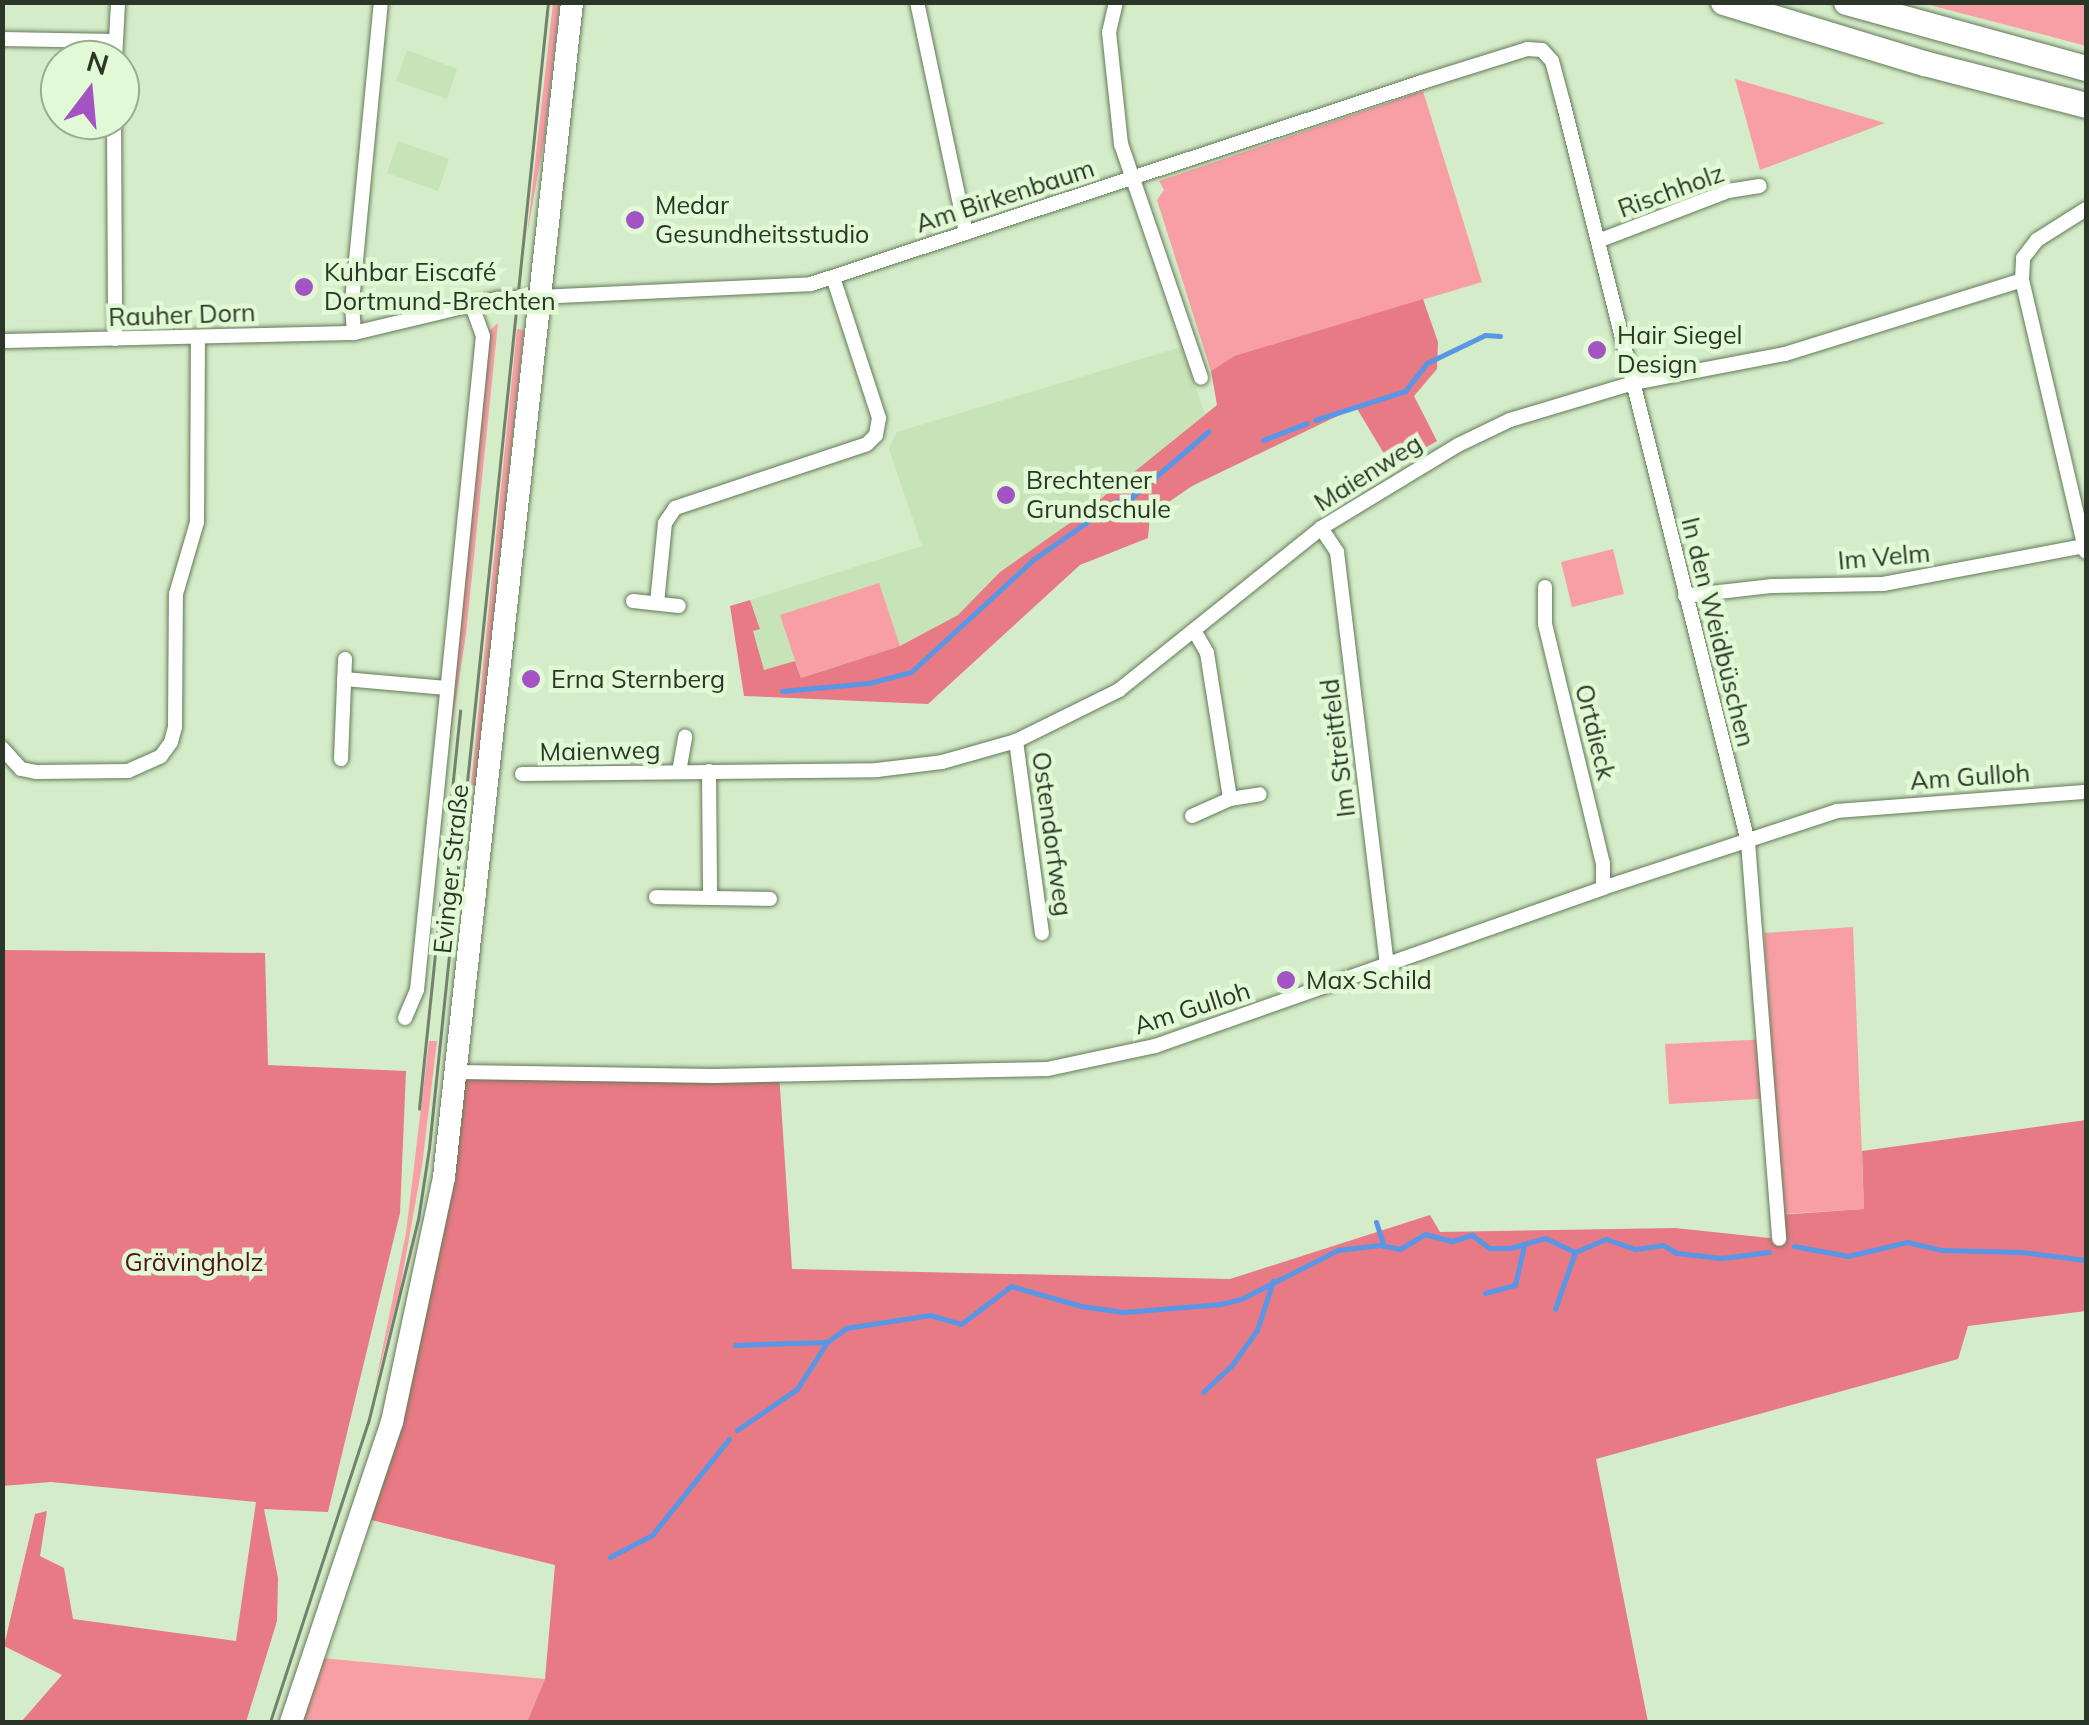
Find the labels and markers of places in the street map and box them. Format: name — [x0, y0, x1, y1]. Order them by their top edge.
place label: Medar Gesundheitsstudio — [655, 191, 869, 250]
marker: Medar Gesundheitsstudio — [624, 209, 646, 231]
place label: Kuhbar Eiscafé Dortmund-Brechten — [324, 258, 556, 317]
marker: Kuhbar Eiscafé Dortmund-Brechten — [293, 276, 315, 298]
place label: Hair Siegel Design — [1617, 321, 1742, 380]
marker: Hair Siegel Design — [1586, 339, 1608, 361]
place label: Brechtener Grundschule — [1026, 466, 1171, 525]
marker: Brechtener Grundschule — [995, 484, 1017, 506]
place label: Erna Sternberg — [551, 664, 725, 694]
marker: Erna Sternberg — [520, 668, 542, 690]
place label: Max Schild — [1306, 965, 1432, 995]
marker: Max Schild — [1275, 969, 1297, 991]

